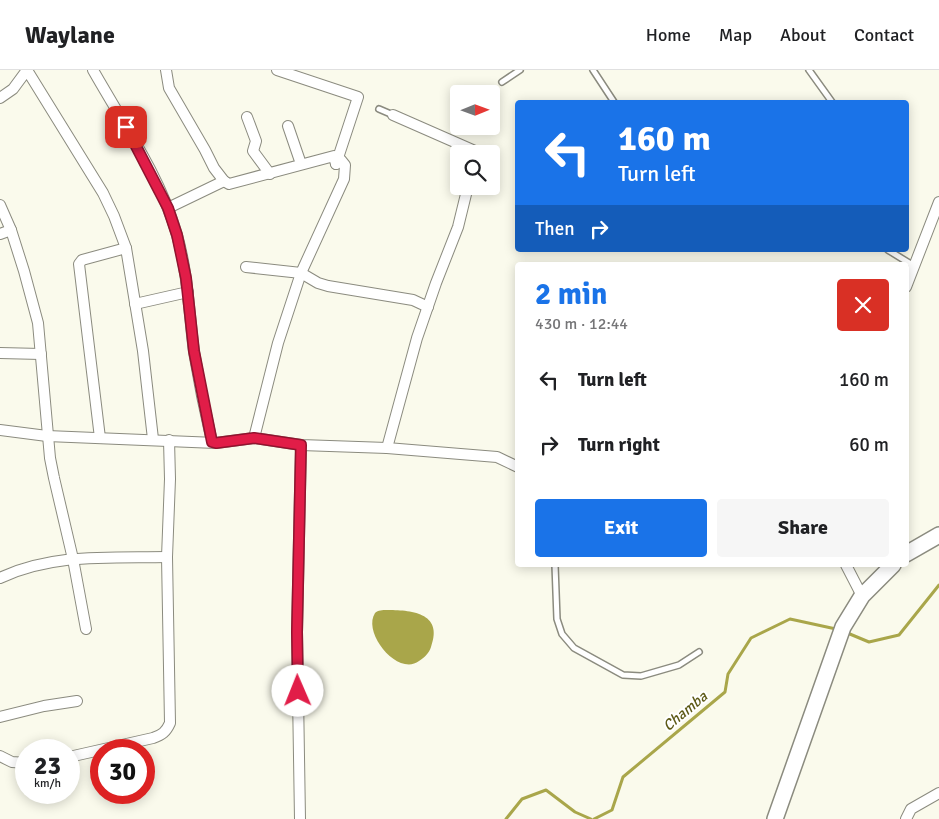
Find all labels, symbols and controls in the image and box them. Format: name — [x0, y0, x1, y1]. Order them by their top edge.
text: Waylane — [25, 20, 115, 50]
text: Home — [646, 24, 691, 46]
text: Map — [719, 24, 752, 46]
text: About — [780, 24, 826, 46]
text: Contact — [854, 24, 914, 46]
north arrow — [450, 85, 500, 135]
map controls — [450, 85, 500, 195]
pin — [105, 106, 147, 148]
icon: arrive — [112, 113, 140, 141]
text: 160 m — [618, 117, 711, 160]
icon: left — [535, 120, 600, 185]
button: search — [450, 145, 500, 195]
text: Turn left — [618, 160, 696, 187]
icon: right — [585, 215, 613, 243]
text: Then — [535, 217, 575, 241]
text: 2 min — [535, 276, 607, 313]
button: close — [837, 279, 889, 331]
text: 430 m · 12:44 — [535, 314, 628, 334]
icon: left — [535, 366, 563, 394]
text: Turn left — [578, 368, 647, 392]
text: 160 m — [839, 368, 889, 392]
icon: right — [535, 431, 563, 459]
text: Turn right — [578, 433, 660, 457]
text: 60 m — [849, 433, 889, 457]
button: Exit — [535, 499, 707, 557]
button: Share — [717, 499, 889, 557]
position arrow — [271, 664, 323, 716]
water label: Chamba — [659, 687, 711, 735]
speed limit sign: 30 — [90, 739, 155, 804]
text: 23 — [34, 750, 61, 781]
text: km/h — [34, 776, 61, 791]

